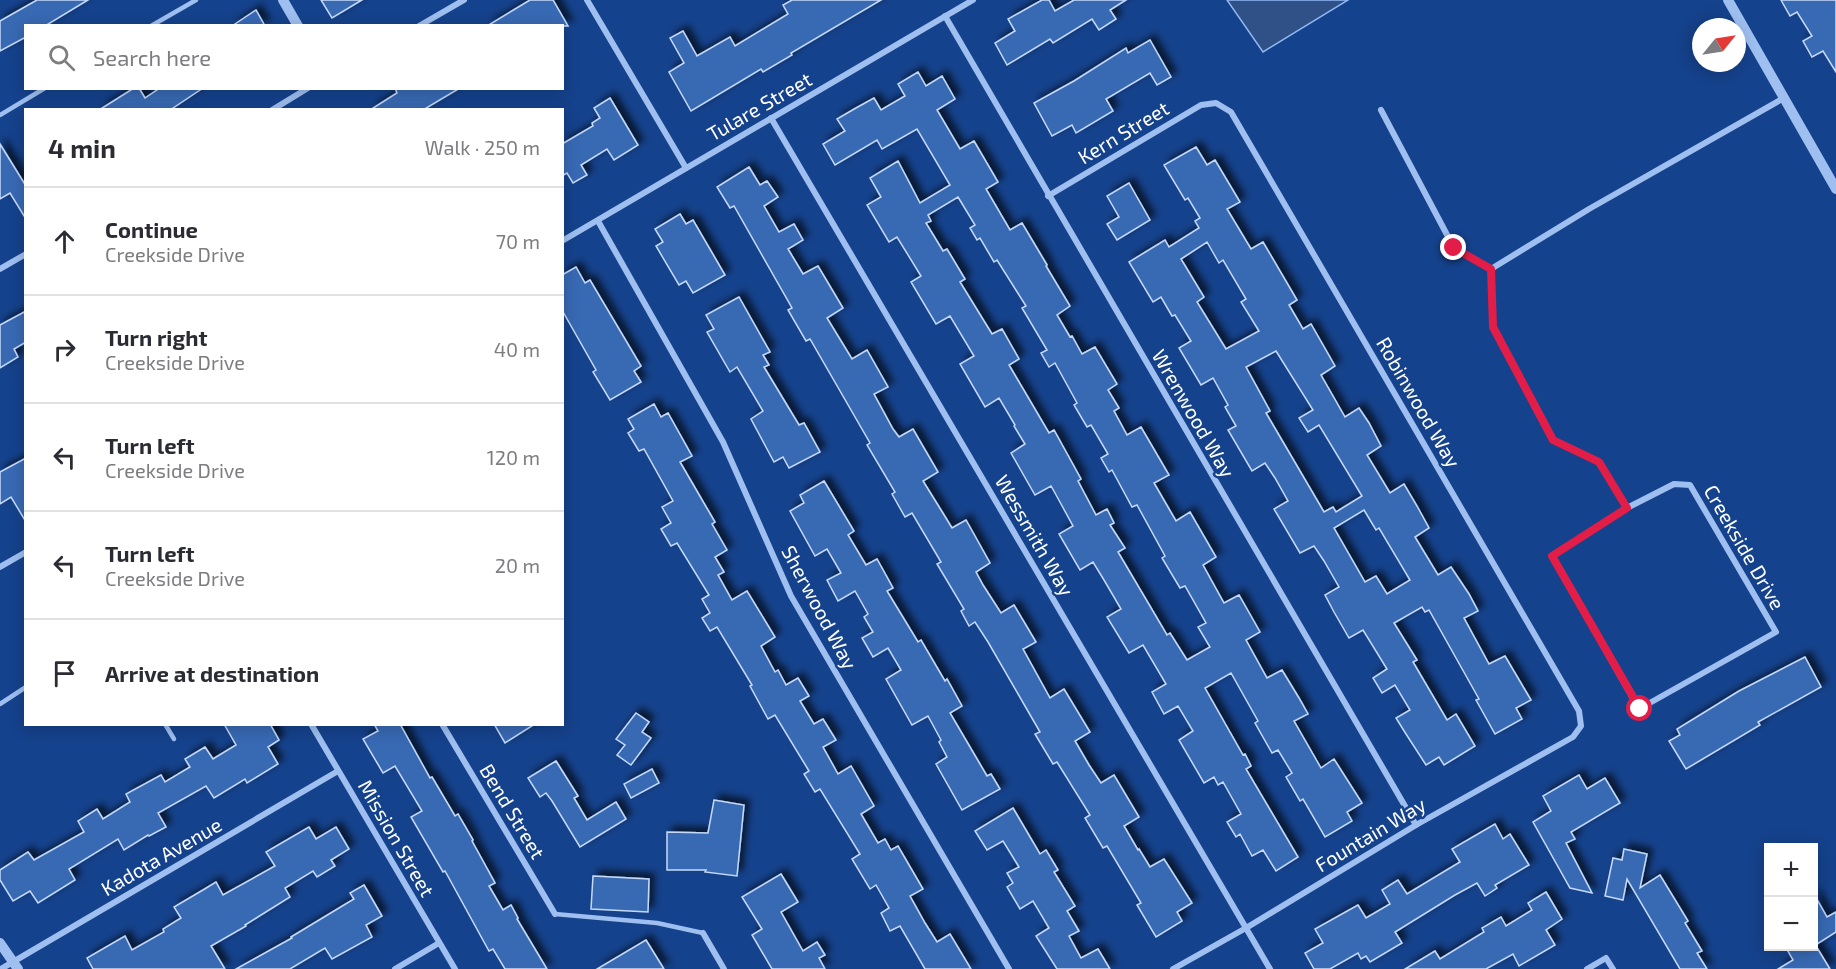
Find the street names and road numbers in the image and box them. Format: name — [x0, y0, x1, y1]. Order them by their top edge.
street label: Tulare Street — [702, 66, 816, 146]
street label: Kern Street — [1073, 95, 1173, 169]
street label: Robinwood Way — [1372, 332, 1466, 472]
street label: Wrenwood Way — [1148, 345, 1241, 482]
street label: Wessmith Way — [991, 470, 1080, 600]
street label: Creekside Drive — [1700, 480, 1790, 614]
street label: Sherwood Way — [777, 541, 863, 673]
street label: Bend Street — [475, 759, 551, 863]
street label: Mission Street — [354, 775, 440, 901]
street label: Fountain Way — [1310, 791, 1430, 876]
street label: Kadota Avenue — [96, 812, 226, 900]

